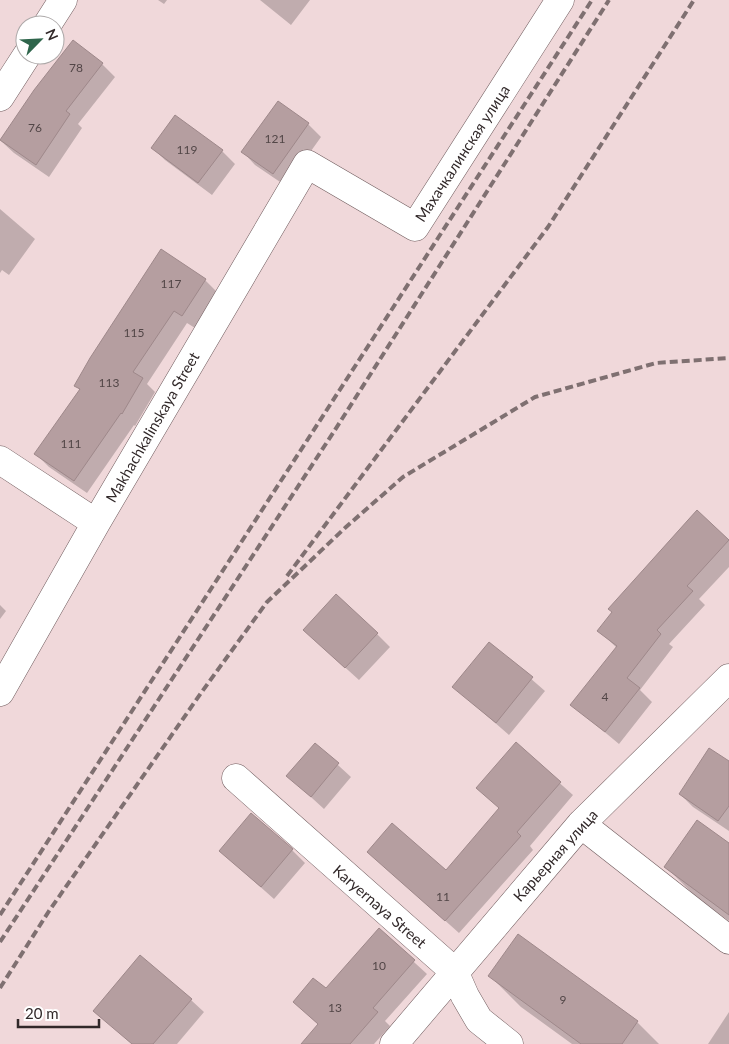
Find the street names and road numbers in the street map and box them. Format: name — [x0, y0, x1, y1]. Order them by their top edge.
street label: Махачкалинская улица — [411, 81, 513, 225]
street label: Makhachkalinskaya Street — [102, 348, 203, 505]
street label: Карьерная улица — [509, 805, 601, 905]
street label: Karyernaya Street — [330, 861, 431, 952]

